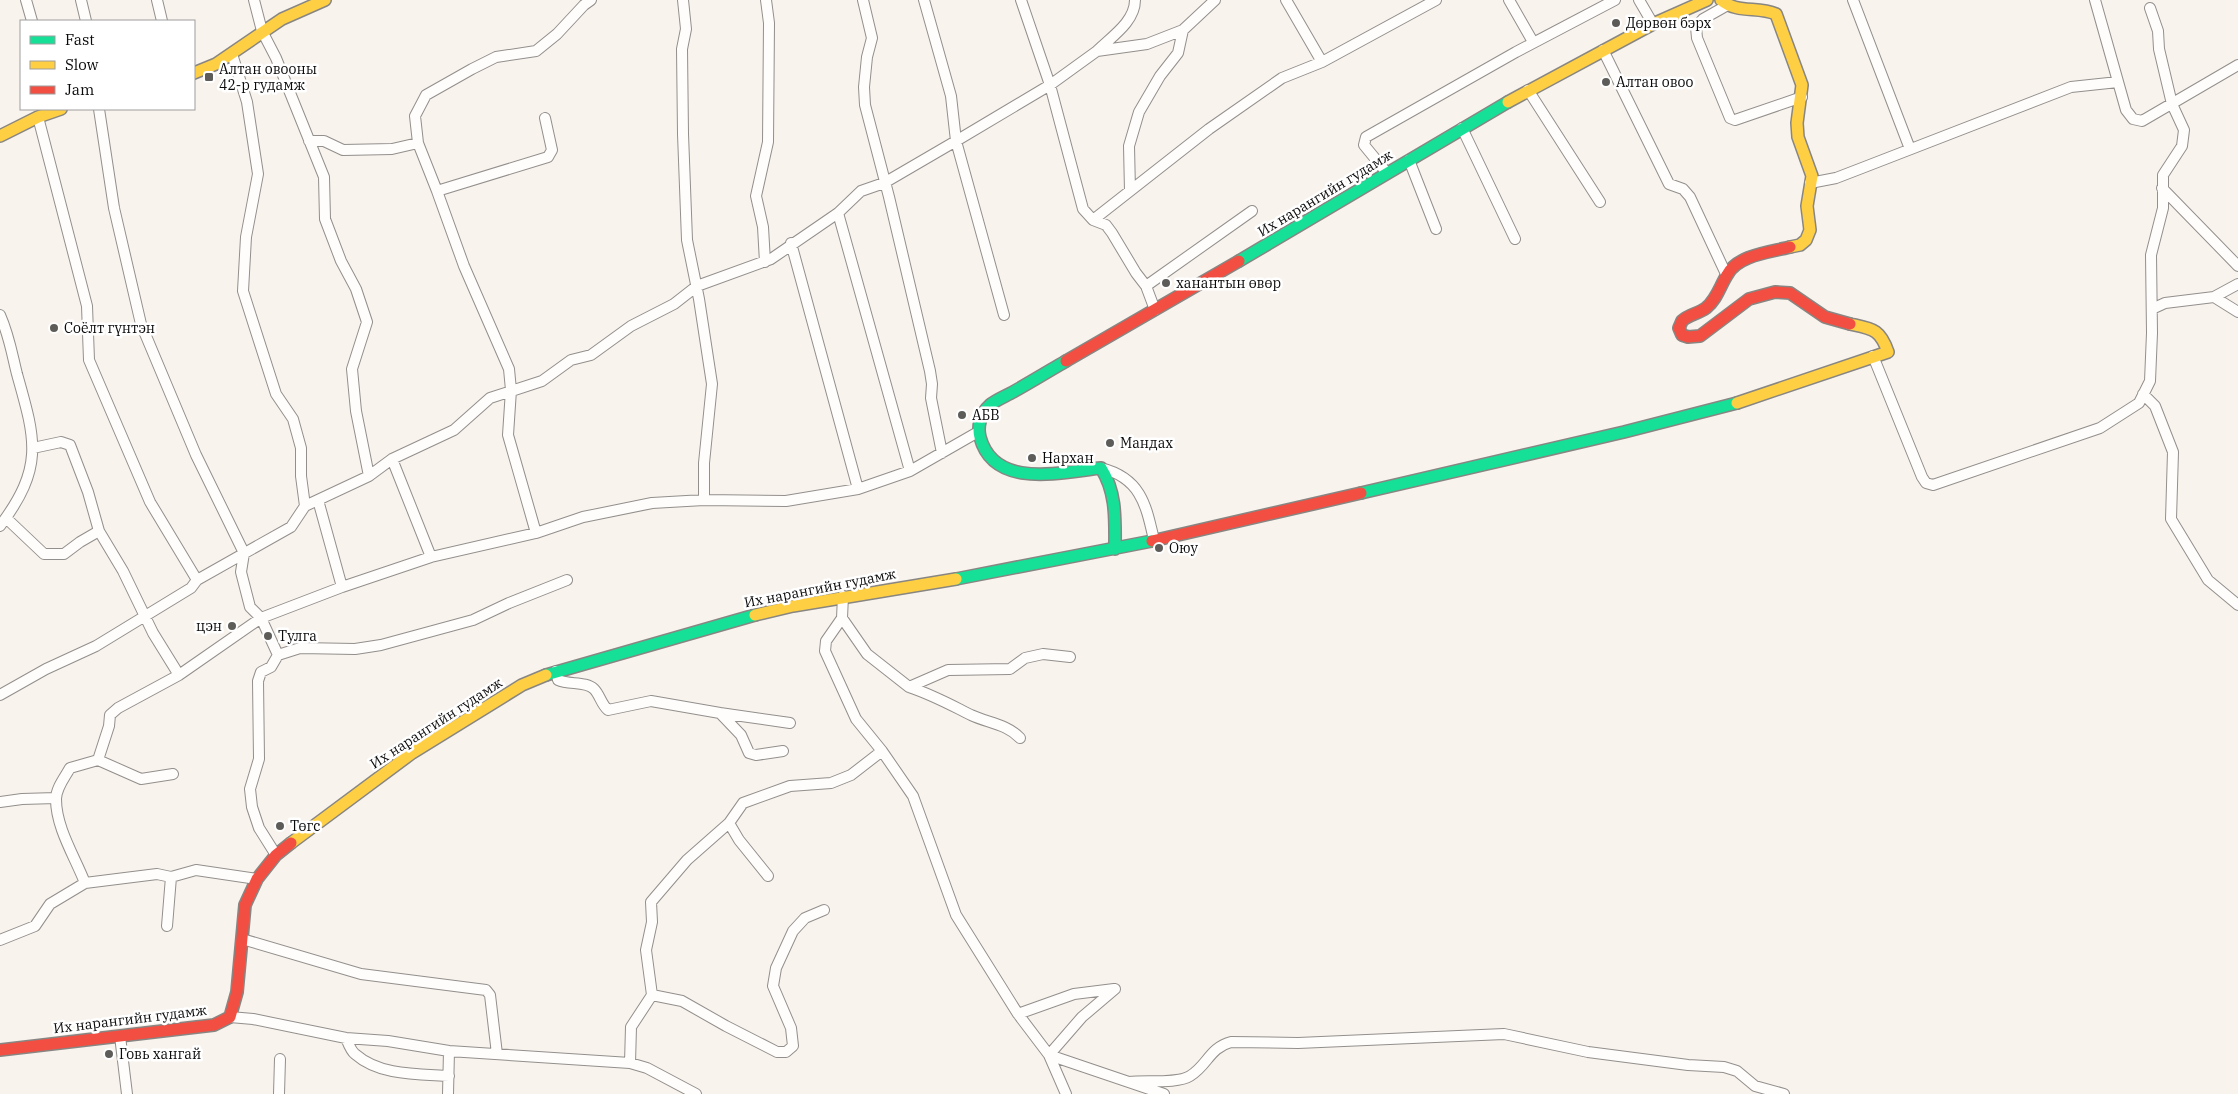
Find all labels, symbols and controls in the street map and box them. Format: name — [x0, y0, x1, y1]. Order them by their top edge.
place label: Дөрвөн бэрх — [1626, 14, 1712, 32]
marker: Дөрвөн бэрх — [1610, 17, 1622, 29]
legend — [20, 20, 195, 110]
text: Fast — [65, 30, 95, 49]
text: Slow — [65, 55, 99, 74]
place label: Алтан овооны 42-р гудамж — [219, 60, 317, 94]
marker: Алтан овооны 42-р гудамж — [203, 71, 215, 83]
place label: Алтан овоо — [1616, 73, 1694, 91]
marker: Алтан овоо — [1600, 76, 1612, 88]
text: Jam — [65, 80, 94, 99]
street label: Их нарангийн гудамж — [1254, 146, 1396, 240]
place label: ханантын өвөр — [1176, 274, 1281, 292]
marker: ханантын өвөр — [1160, 277, 1172, 289]
place label: Соёлт гүнтэн — [64, 319, 155, 337]
marker: Соёлт гүнтэн — [48, 322, 60, 334]
place label: АБВ — [972, 406, 1000, 424]
marker: АБВ — [956, 409, 968, 421]
place label: Мандах — [1120, 434, 1173, 452]
marker: Мандах — [1104, 437, 1116, 449]
place label: Нархан — [1042, 449, 1094, 467]
marker: Нархан — [1026, 452, 1038, 464]
place label: Оюу — [1169, 539, 1198, 557]
marker: Оюу — [1153, 542, 1165, 554]
street label: Их нарангийн гудамж — [743, 564, 897, 612]
place label: цэн — [196, 617, 222, 635]
marker: цэн — [226, 620, 238, 632]
place label: Тулга — [278, 627, 317, 645]
marker: Тулга — [262, 630, 274, 642]
street label: Их нарангийн гудамж — [366, 673, 506, 773]
place label: Төгс — [290, 817, 320, 835]
marker: Төгс — [274, 820, 286, 832]
street label: Их нарангийн гудамж — [52, 1001, 208, 1037]
place label: Говь хангай — [119, 1045, 201, 1063]
marker: Говь хангай — [103, 1048, 115, 1060]

